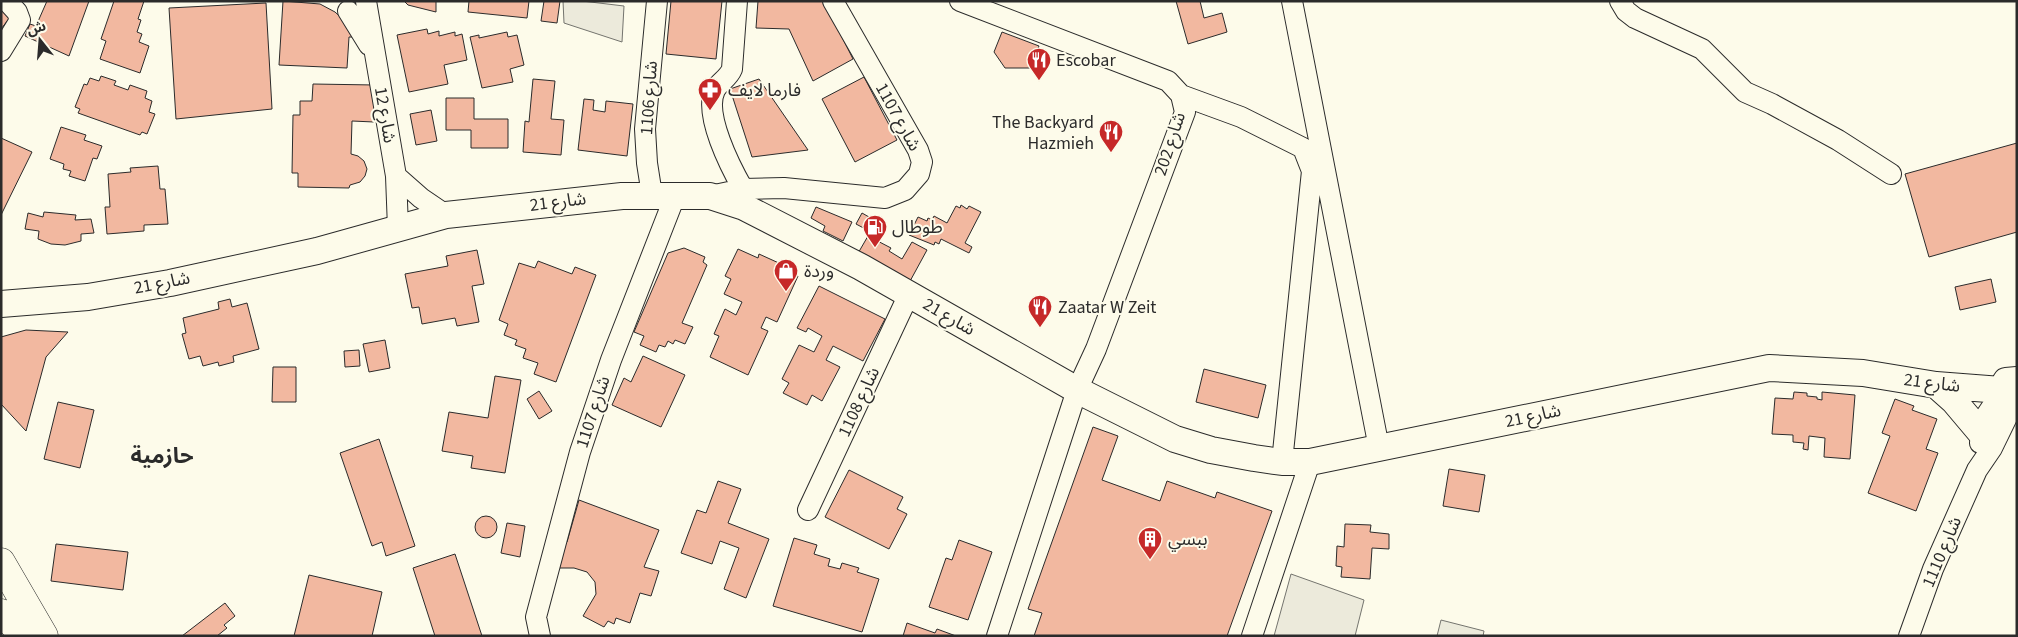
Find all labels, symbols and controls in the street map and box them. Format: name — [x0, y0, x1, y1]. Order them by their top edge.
north arrow — [15, 15, 65, 65]
text: ش — [24, 16, 49, 41]
restaurant icon: Escobar — [1026, 47, 1052, 81]
place label: Escobar — [1056, 48, 1116, 73]
street label: شارع 1106 — [634, 60, 665, 136]
pharmacy icon: فارما لايف — [697, 77, 723, 111]
place label: فارما لايف — [728, 78, 801, 103]
street label: شارع 1107 — [868, 78, 927, 156]
street label: شارع 12 — [367, 85, 402, 145]
street label: شارع 202 — [1148, 109, 1193, 179]
place label: The Backyard Hazmieh — [992, 110, 1094, 156]
restaurant icon: The Backyard Hazmieh — [1098, 119, 1124, 153]
street label: شارع 21 — [528, 186, 588, 219]
fuel station icon: طوطال — [862, 214, 888, 248]
place label: طوطال — [892, 215, 943, 240]
shop icon: وردة — [773, 258, 799, 292]
place label: وردة — [804, 259, 834, 284]
street label: شارع 21 — [132, 265, 192, 302]
street label: شارع 21 — [918, 292, 980, 343]
restaurant icon: Zaatar W Zeit — [1027, 294, 1053, 328]
place label: Zaatar W Zeit — [1058, 295, 1156, 320]
street label: شارع 1108 — [832, 363, 887, 441]
street label: شارع 21 — [1902, 367, 1962, 400]
street label: شارع 1107 — [570, 373, 617, 452]
street label: شارع 21 — [1503, 398, 1563, 435]
district label: حازمية — [131, 440, 194, 472]
street label: شارع 1110 — [1916, 513, 1969, 592]
building icon: ببسي — [1137, 526, 1163, 560]
place label: ببسي — [1168, 527, 1208, 552]

